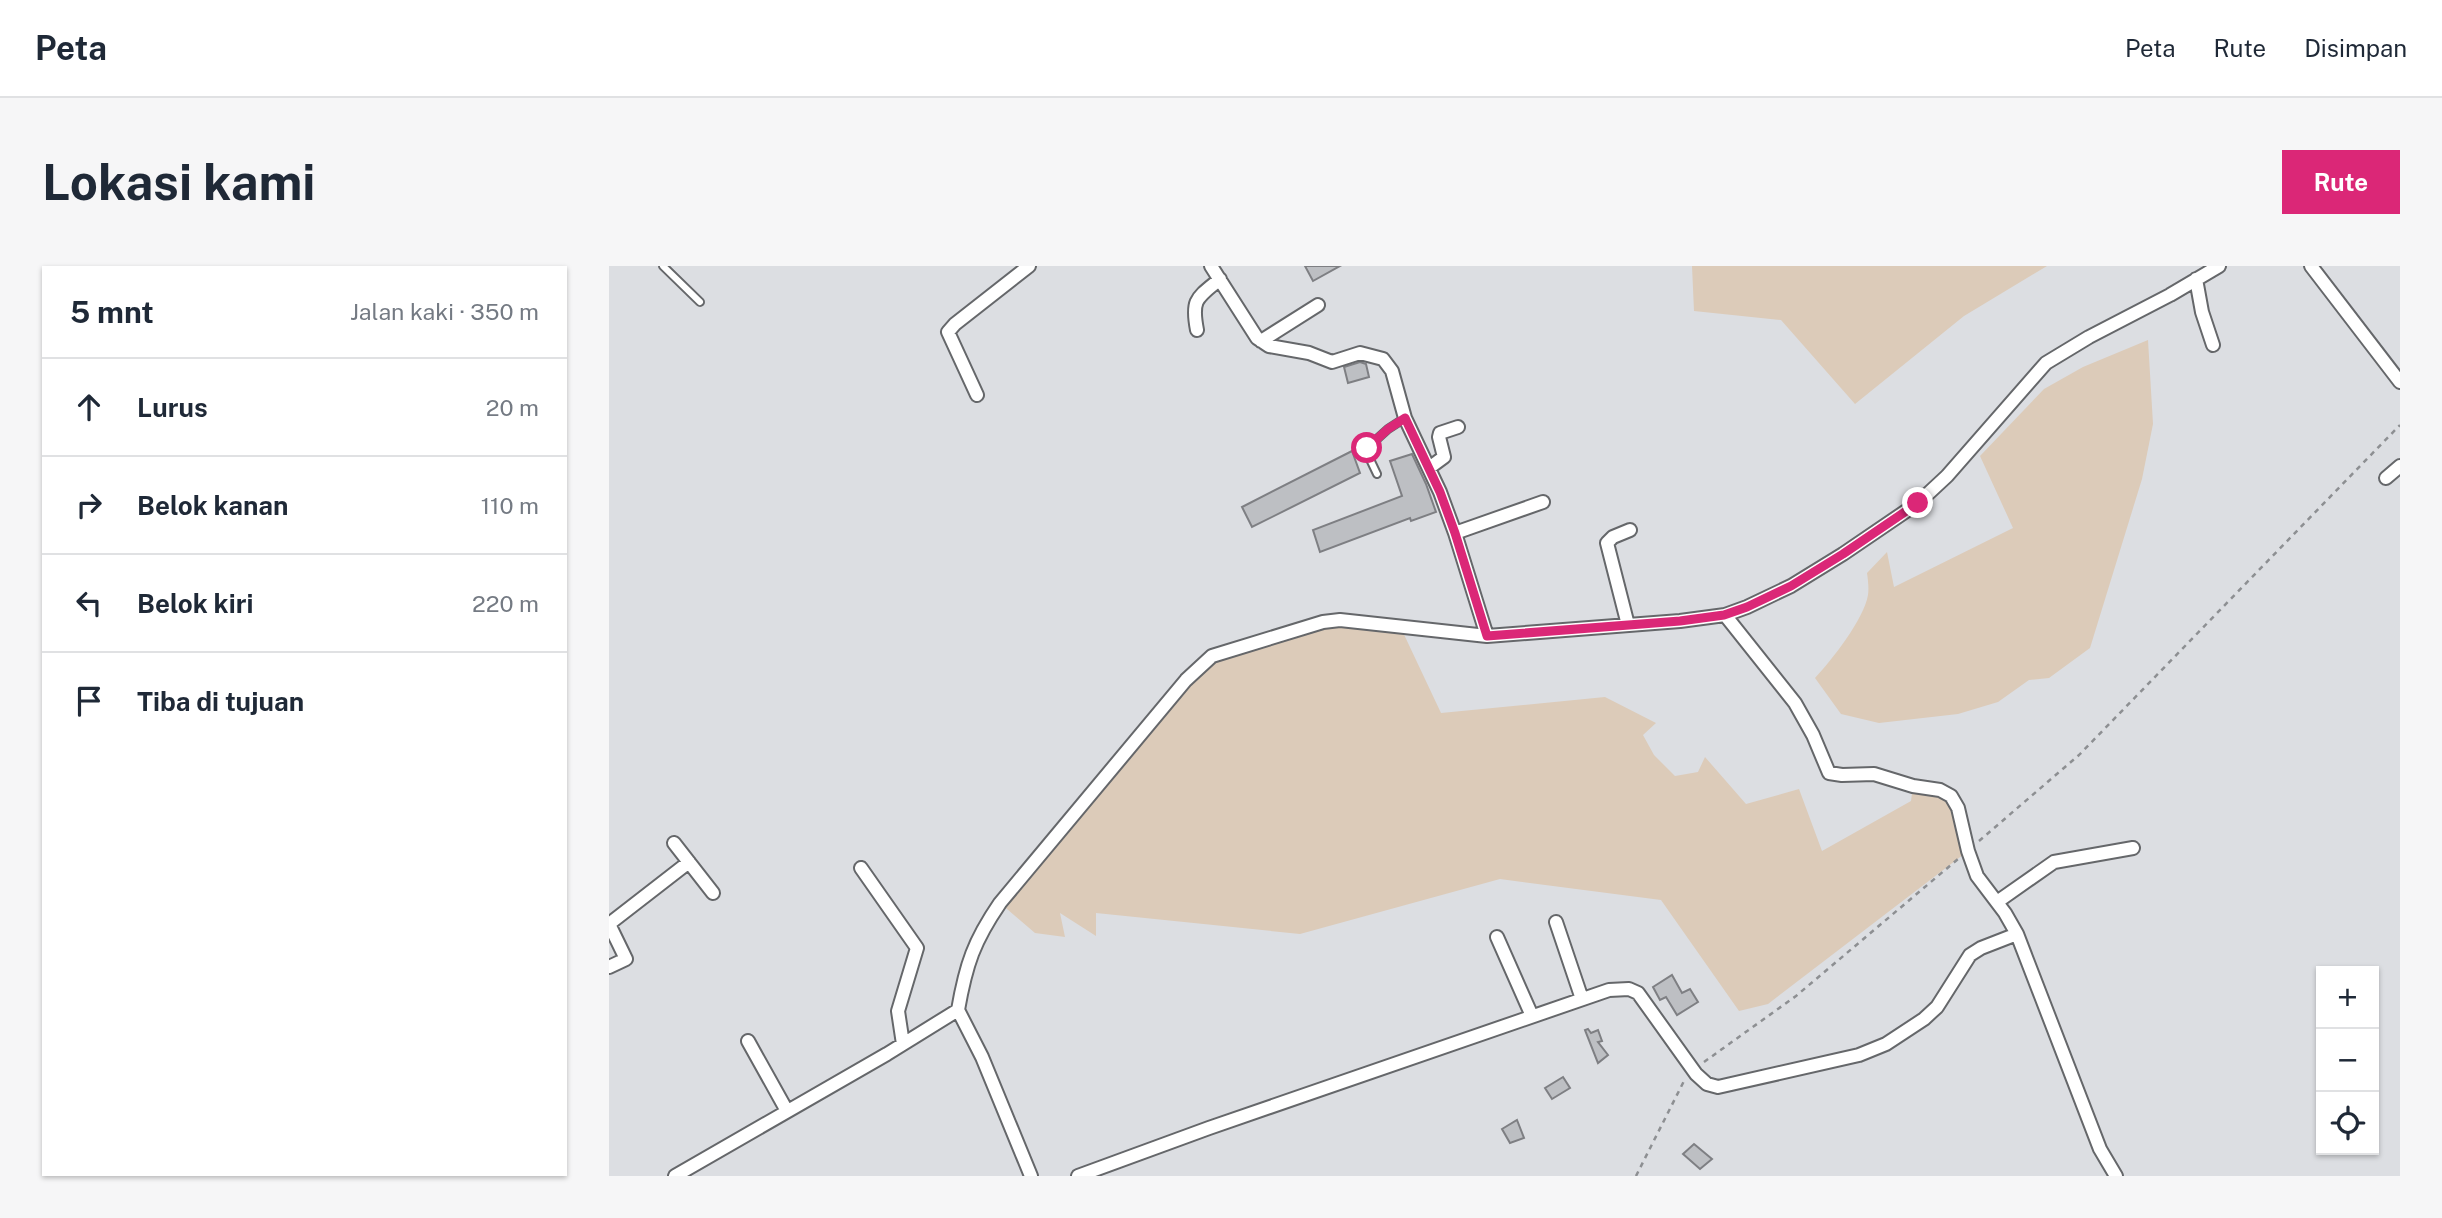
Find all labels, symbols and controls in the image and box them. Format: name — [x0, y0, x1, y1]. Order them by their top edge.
text: Peta — [35, 29, 107, 67]
text: Peta — [2125, 34, 2176, 62]
text: Rute — [2214, 34, 2266, 62]
text: Disimpan — [2304, 34, 2407, 62]
button: Rute — [2282, 150, 2400, 214]
text: Lokasi kami — [42, 153, 315, 211]
text: 5 mnt — [70, 294, 154, 330]
text: Jalan kaki · 350 m — [350, 298, 539, 325]
icon: ahead — [70, 388, 108, 426]
text: Lurus — [137, 392, 208, 423]
text: 20 m — [486, 394, 539, 421]
route start — [1351, 432, 1382, 463]
icon: right — [70, 486, 108, 524]
route end — [1902, 487, 1933, 518]
text: Belok kanan — [137, 490, 288, 521]
text: 110 m — [481, 492, 539, 519]
icon: left — [70, 584, 108, 622]
text: Belok kiri — [137, 588, 253, 619]
text: 220 m — [472, 590, 539, 617]
icon: arrive — [70, 682, 108, 720]
text: Tiba di tujuan — [137, 686, 304, 717]
map controls — [2316, 966, 2379, 1155]
button: + — [2316, 966, 2379, 1029]
button: − — [2316, 1029, 2379, 1092]
button: locate — [2316, 1092, 2379, 1155]

